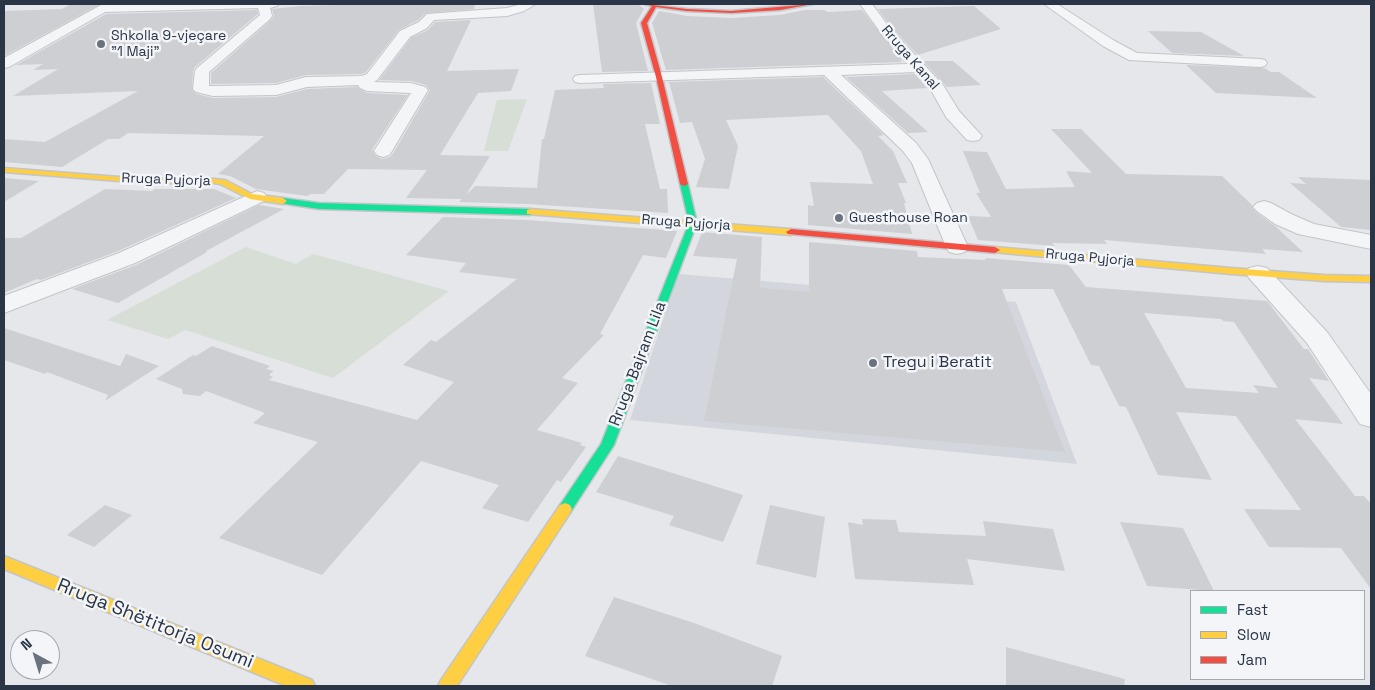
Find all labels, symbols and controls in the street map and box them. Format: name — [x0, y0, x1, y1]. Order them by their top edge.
street label: Rruga Kanal — [877, 22, 943, 94]
place label: Shkolla 9-vjeçare "1 Maji" — [111, 28, 226, 60]
marker: Shkolla 9-vjeçare "1 Maji" — [95, 38, 107, 50]
street label: Rruga Pyjorja — [121, 170, 211, 190]
place label: Guesthouse Roan — [849, 210, 968, 226]
street label: Rruga Pyjorja — [641, 212, 731, 234]
marker: Guesthouse Roan — [833, 212, 845, 224]
street label: Rruga Pyjorja — [1045, 246, 1135, 270]
street label: Rruga Bajram Lila — [605, 299, 671, 429]
place label: Tregu i Beratit — [883, 353, 992, 373]
marker: Tregu i Beratit — [867, 357, 879, 369]
street label: Rruga Shëtitorja Osumi — [54, 574, 256, 674]
legend — [1190, 590, 1365, 680]
text: Fast — [1237, 600, 1268, 619]
text: Slow — [1237, 625, 1271, 644]
north arrow — [10, 630, 60, 680]
text: N — [17, 634, 35, 654]
text: Jam — [1237, 650, 1267, 669]

